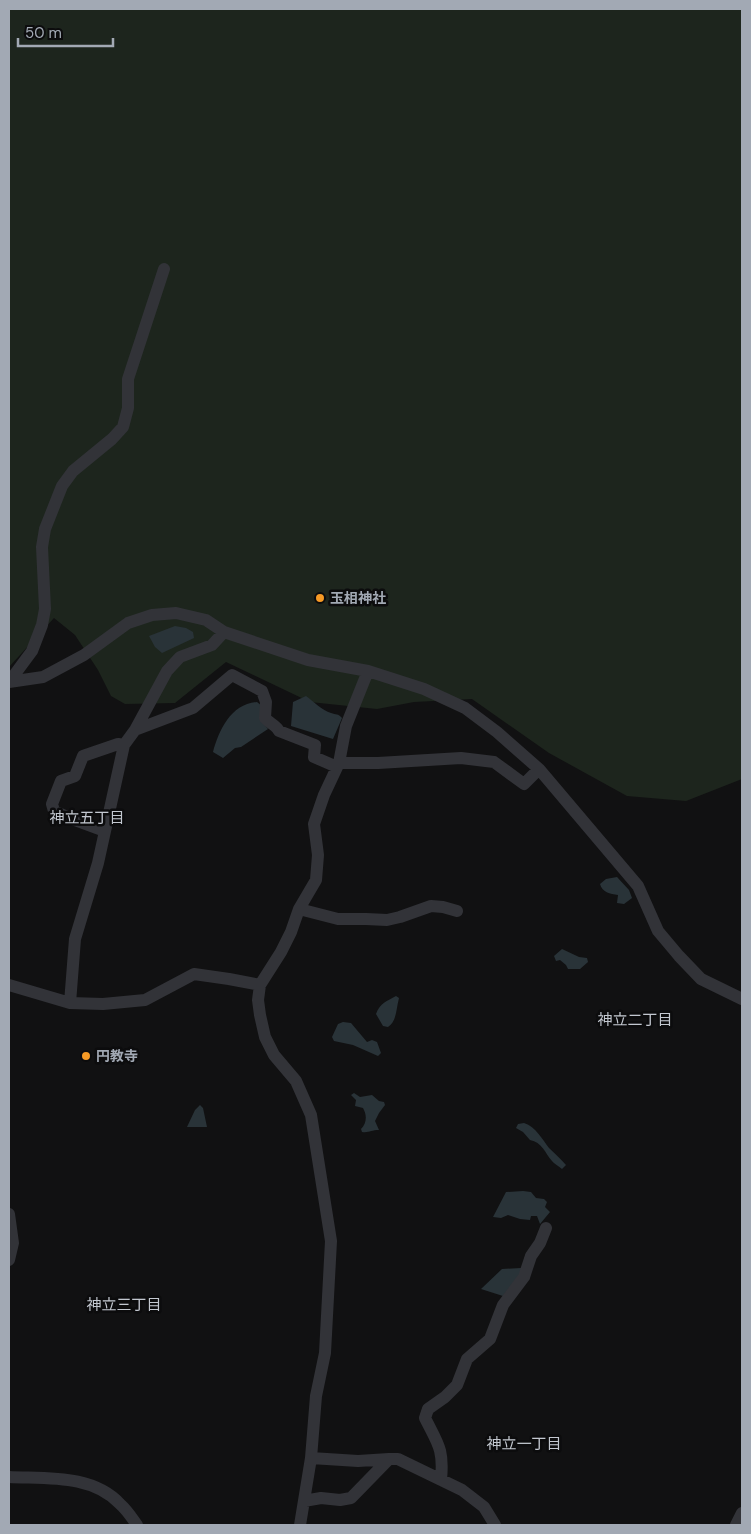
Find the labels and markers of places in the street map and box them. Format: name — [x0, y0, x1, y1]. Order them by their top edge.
place label: 玉相神社 — [330, 589, 386, 607]
marker: 玉相神社 — [314, 592, 326, 604]
place label: 円教寺 — [96, 1047, 138, 1065]
marker: 円教寺 — [80, 1050, 92, 1062]

